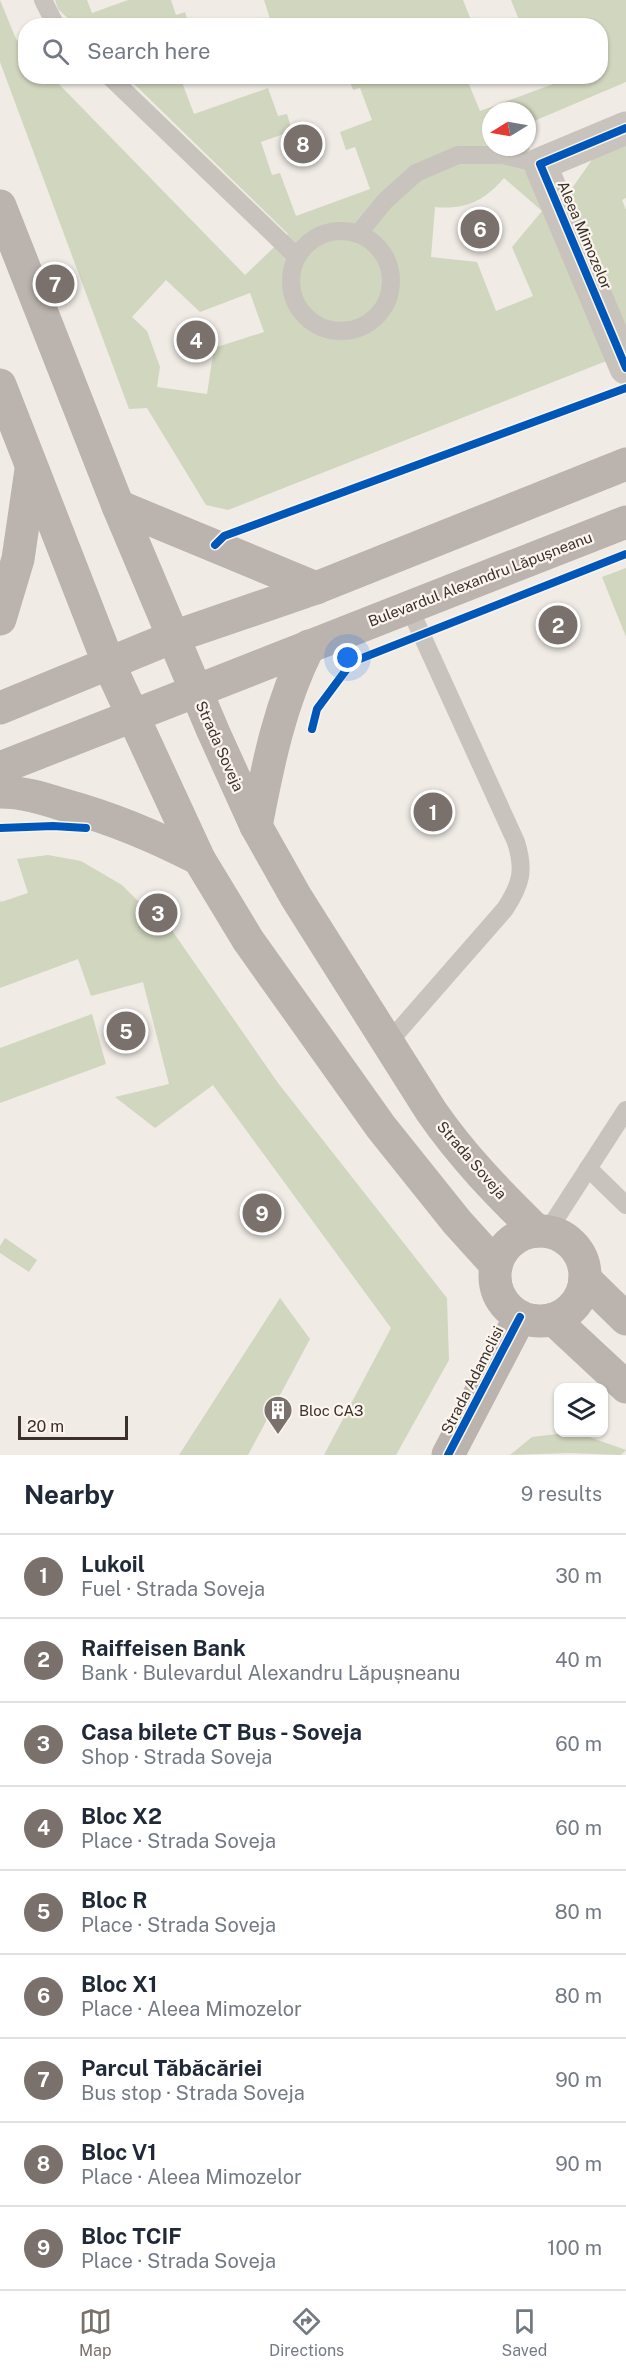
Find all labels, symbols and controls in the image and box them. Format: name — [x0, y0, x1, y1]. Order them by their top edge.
search box — [18, 18, 608, 84]
icon: search — [39, 35, 72, 68]
text: Search here — [87, 38, 211, 64]
north arrow — [482, 102, 536, 156]
pin: 8 — [284, 122, 322, 166]
street label: Aleea Mimozelor — [554, 178, 616, 292]
pin: 6 — [460, 206, 500, 252]
pin: 7 — [36, 262, 74, 306]
pin: 4 — [176, 318, 216, 362]
street label: Bulevardul Alexandru Lăpușneanu — [366, 528, 594, 630]
pin: 2 — [538, 602, 578, 648]
your location — [333, 643, 362, 672]
street label: Strada Soveja — [193, 698, 247, 794]
pin: 1 — [414, 790, 452, 834]
pin: 3 — [138, 890, 178, 936]
pin: 5 — [106, 1008, 146, 1054]
street label: Strada Soveja — [434, 1118, 510, 1202]
pin: 9 — [242, 1190, 282, 1236]
street label: Strada Adamclisi — [438, 1323, 506, 1437]
map controls — [554, 1383, 608, 1437]
button: layers — [554, 1383, 608, 1437]
building icon: Bloc CA3 — [262, 1394, 294, 1436]
place label: Bloc CA3 — [299, 1402, 364, 1419]
scale bar — [18, 1413, 128, 1440]
text: 20 m — [27, 1417, 64, 1436]
text: Nearby — [24, 1479, 114, 1510]
text: 9 results — [521, 1482, 602, 1506]
text: Lukoil — [81, 1551, 145, 1577]
text: 1 — [39, 1564, 48, 1588]
text: 30 m — [555, 1564, 602, 1588]
text: Fuel · Strada Soveja — [81, 1577, 265, 1601]
text: Raiffeisen Bank — [81, 1635, 246, 1661]
text: 2 — [37, 1648, 50, 1672]
text: 40 m — [555, 1648, 602, 1672]
text: Bank · Bulevardul Alexandru Lăpușneanu — [81, 1661, 460, 1685]
text: Casa bilete CT Bus - Soveja — [81, 1719, 362, 1745]
text: 3 — [37, 1732, 50, 1756]
text: 60 m — [555, 1732, 602, 1756]
text: Shop · Strada Soveja — [81, 1745, 272, 1769]
text: Bloc X2 — [81, 1803, 162, 1829]
text: 4 — [37, 1816, 50, 1840]
text: 60 m — [555, 1816, 602, 1840]
text: Place · Strada Soveja — [81, 1829, 276, 1853]
text: Bloc R — [81, 1887, 148, 1913]
text: 5 — [37, 1900, 50, 1924]
text: 80 m — [555, 1900, 602, 1924]
text: Place · Strada Soveja — [81, 1913, 276, 1937]
text: Bloc X1 — [81, 1971, 157, 1997]
text: 6 — [37, 1984, 50, 2008]
text: 80 m — [555, 1984, 602, 2008]
text: Place · Aleea Mimozelor — [81, 1997, 302, 2021]
text: Parcul Tăbăcăriei — [81, 2055, 262, 2081]
text: 7 — [37, 2068, 50, 2092]
text: 90 m — [555, 2068, 602, 2092]
text: Bus stop · Strada Soveja — [81, 2081, 305, 2105]
text: Bloc V1 — [81, 2139, 157, 2165]
text: 8 — [37, 2152, 50, 2176]
text: 90 m — [555, 2152, 602, 2176]
text: Place · Aleea Mimozelor — [81, 2165, 302, 2189]
text: Bloc TCIF — [81, 2223, 182, 2249]
text: 9 — [37, 2236, 50, 2260]
text: 100 m — [547, 2236, 602, 2260]
text: Place · Strada Soveja — [81, 2249, 276, 2273]
tab: Map — [79, 2305, 112, 2360]
tab: Directions — [269, 2305, 344, 2360]
tab: Saved — [502, 2305, 547, 2360]

